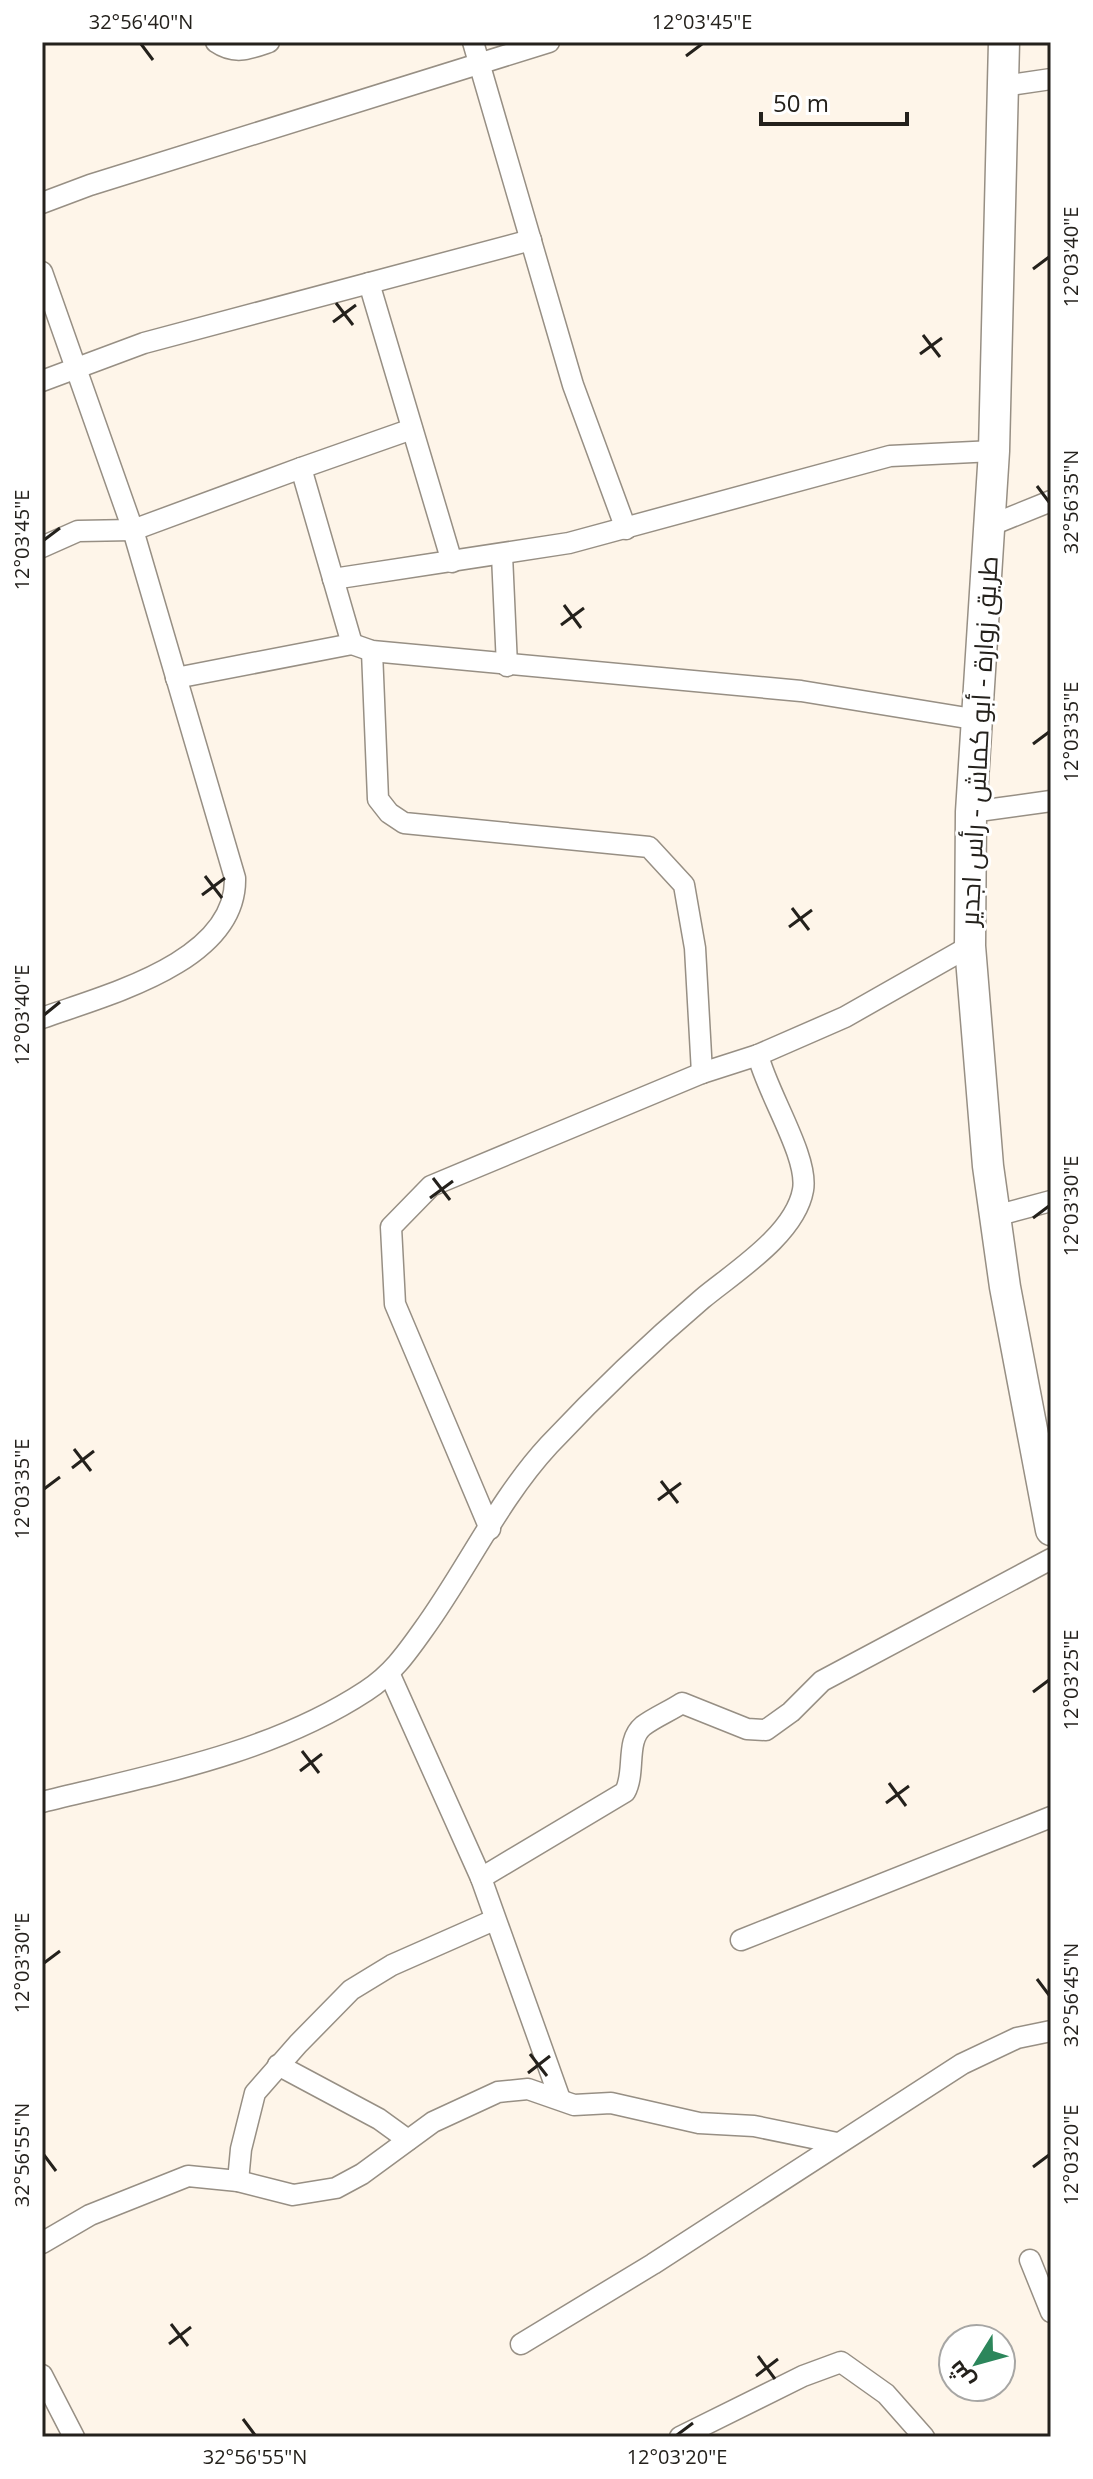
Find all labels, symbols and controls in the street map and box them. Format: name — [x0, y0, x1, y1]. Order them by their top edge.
text: 32°56'40"N — [89, 8, 193, 35]
text: 12°03'45"E — [652, 8, 752, 35]
scale bar — [761, 76, 907, 126]
text: 50 m — [773, 86, 829, 119]
text: 12°03'40"E — [1057, 207, 1084, 307]
text: 32°56'35"N — [1057, 450, 1084, 554]
text: 12°03'45"E — [8, 490, 35, 590]
street label: طريق زوارة - أبو كماش - رأس اجدير — [950, 555, 1006, 929]
text: 12°03'35"E — [1057, 682, 1084, 782]
text: 12°03'40"E — [8, 965, 35, 1065]
text: 12°03'30"E — [1057, 1156, 1084, 1256]
text: 12°03'35"E — [8, 1439, 35, 1539]
text: 12°03'25"E — [1057, 1630, 1084, 1730]
text: 12°03'30"E — [8, 1913, 35, 2013]
text: 32°56'45"N — [1057, 1943, 1084, 2047]
text: 32°56'55"N — [8, 2103, 35, 2207]
text: 12°03'20"E — [1057, 2105, 1084, 2205]
north arrow — [937, 2323, 1017, 2403]
text: ش — [940, 2355, 981, 2396]
text: 32°56'55"N — [203, 2443, 307, 2470]
text: 12°03'20"E — [627, 2443, 727, 2470]

